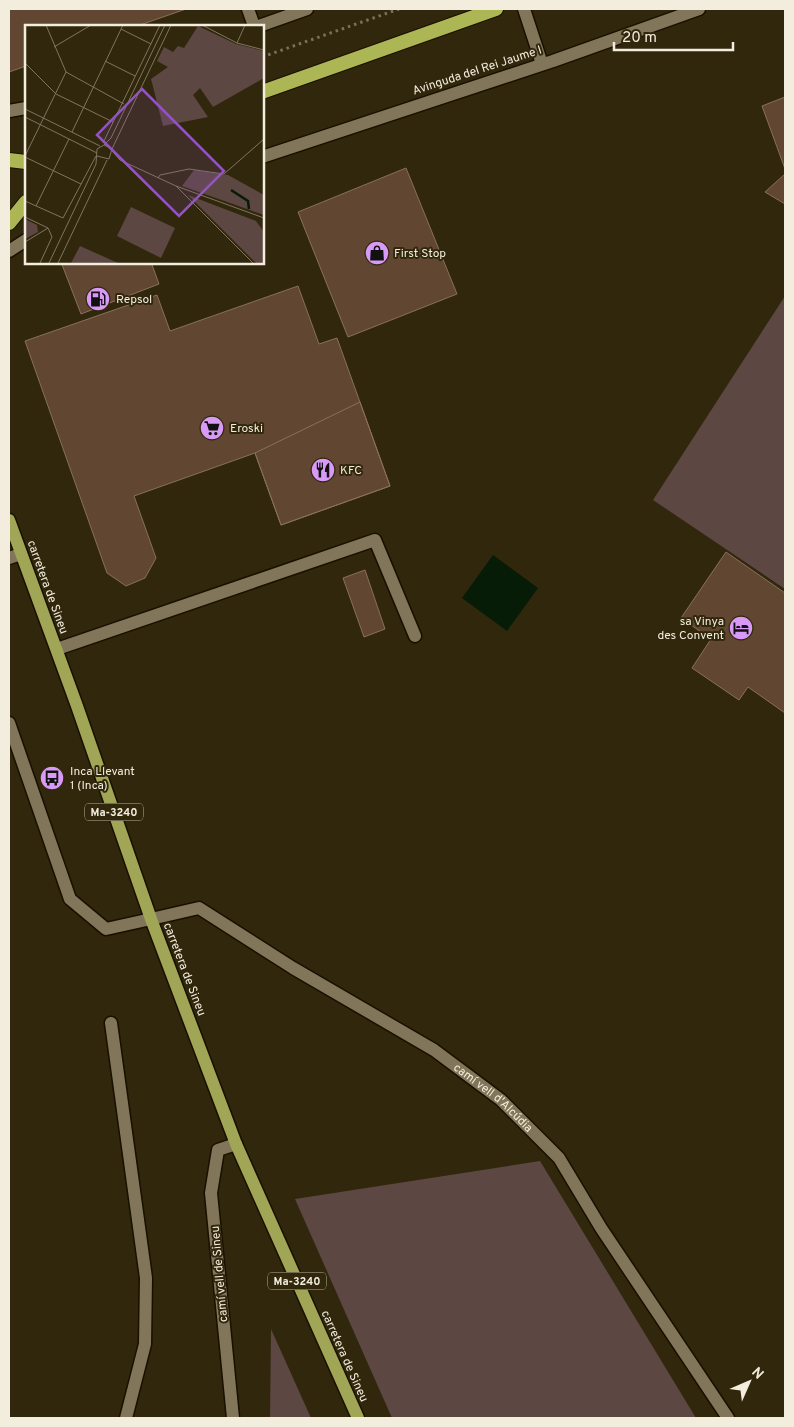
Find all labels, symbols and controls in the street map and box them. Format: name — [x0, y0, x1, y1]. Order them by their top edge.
scale bar — [614, 20, 733, 52]
inset map — [25, 25, 264, 264]
text: 20 m — [622, 29, 657, 48]
street label: Avinguda del Rei Jaume I — [411, 42, 544, 99]
shop icon: First Stop — [364, 240, 390, 266]
place label: First Stop — [394, 246, 446, 262]
fuel station icon: Repsol — [85, 286, 111, 312]
place label: Repsol — [116, 292, 152, 308]
supermarket icon: Eroski — [199, 415, 225, 441]
place label: Eroski — [230, 421, 263, 437]
restaurant icon: KFC — [310, 457, 336, 483]
place label: KFC — [340, 463, 362, 479]
street label: carretera de Sineu — [23, 538, 71, 636]
place label: sa Vinya des Convent — [658, 614, 724, 644]
hotel icon: sa Vinya des Convent — [728, 615, 754, 641]
place label: Inca Llevant 1 (Inca) — [70, 764, 135, 794]
bus stop icon: Inca Llevant 1 (Inca) — [39, 765, 65, 791]
road number: Ma-3240 — [85, 804, 143, 820]
street label: carretera de Sineu — [159, 920, 209, 1018]
street label: camí vell d'Alcúdia — [450, 1060, 536, 1136]
street label: camí vell de Sineu — [208, 1225, 232, 1323]
road number: Ma-3240 — [268, 1272, 326, 1290]
street label: carretera de Sineu — [317, 1308, 371, 1405]
north arrow — [724, 1357, 774, 1407]
text: N — [748, 1364, 767, 1383]

